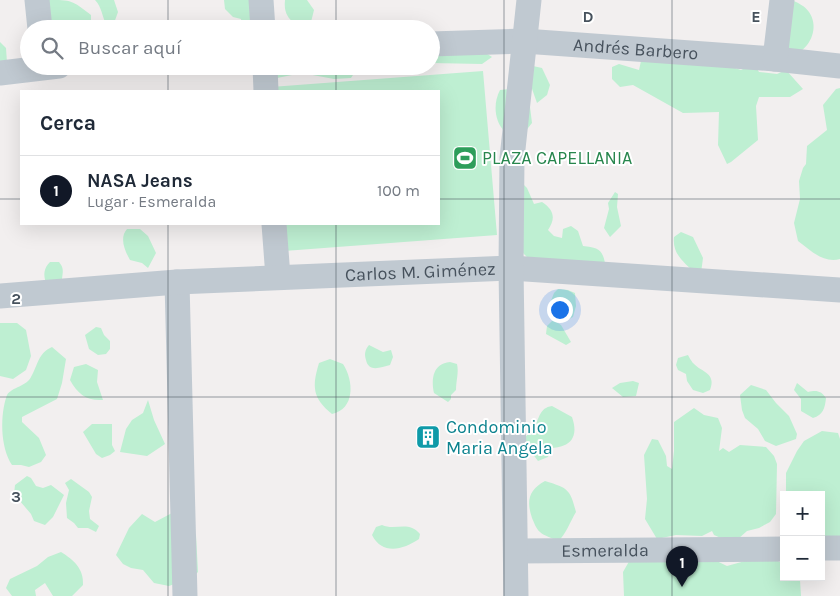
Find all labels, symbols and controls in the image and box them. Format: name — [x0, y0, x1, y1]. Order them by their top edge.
text: D — [583, 7, 594, 26]
text: E — [751, 7, 761, 26]
search box — [20, 20, 440, 75]
icon: search — [38, 34, 66, 62]
street label: Andrés Barbero — [572, 34, 699, 64]
text: Buscar aquí — [78, 37, 182, 59]
text: Cerca — [40, 111, 96, 135]
sports icon: PLAZA CAPELLANIA — [452, 145, 478, 171]
place label: PLAZA CAPELLANIA — [482, 147, 632, 169]
text: NASA Jeans — [87, 170, 193, 192]
text: 1 — [53, 181, 59, 200]
text: 100 m — [377, 181, 420, 200]
text: Lugar · Esmeralda — [87, 192, 216, 211]
street label: Carlos M. Giménez — [345, 258, 496, 286]
text: 2 — [11, 289, 21, 308]
your location — [547, 297, 573, 323]
place label: Condominio Maria Angela — [446, 416, 553, 459]
building icon: Condominio Maria Angela — [415, 424, 441, 450]
text: 3 — [11, 487, 21, 506]
map controls — [780, 491, 825, 581]
button: + — [780, 491, 825, 536]
button: − — [780, 536, 825, 581]
street label: Esmeralda — [561, 539, 649, 562]
pin: 1 — [666, 546, 698, 587]

